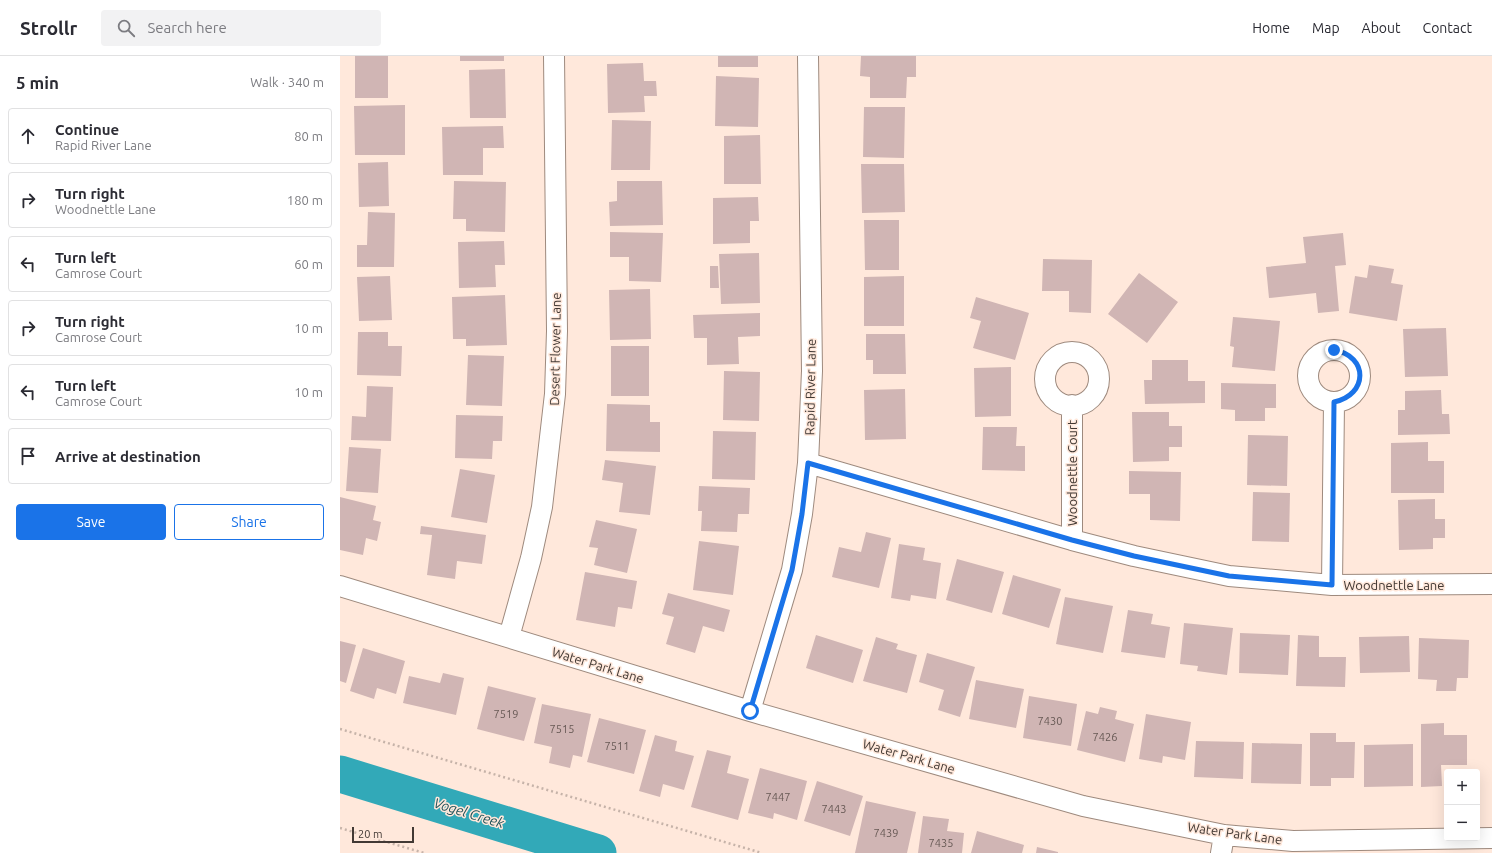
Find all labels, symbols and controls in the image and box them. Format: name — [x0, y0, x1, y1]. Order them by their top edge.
search box — [101, 10, 381, 46]
text: Strollr — [20, 17, 77, 39]
icon: search — [115, 17, 137, 39]
text: Search here — [147, 19, 227, 36]
text: Home — [1252, 20, 1290, 36]
text: Map — [1312, 20, 1340, 36]
text: About — [1362, 20, 1401, 36]
text: Contact — [1423, 20, 1472, 36]
text: 5 min — [16, 73, 59, 92]
text: Walk · 340 m — [250, 75, 324, 89]
text: Continue — [55, 121, 119, 138]
icon: ahead — [17, 125, 39, 147]
text: 80 m — [294, 129, 323, 143]
text: Rapid River Lane — [55, 138, 152, 152]
text: Turn right — [55, 185, 125, 202]
icon: right — [17, 189, 39, 211]
text: 180 m — [287, 193, 323, 207]
text: Woodnettle Lane — [55, 202, 156, 216]
text: Turn left — [55, 249, 116, 266]
icon: left — [17, 253, 39, 275]
text: 60 m — [294, 257, 323, 271]
text: Camrose Court — [55, 266, 142, 280]
street label: Desert Flower Lane — [547, 292, 563, 406]
text: Turn right — [55, 313, 125, 330]
icon: right — [17, 317, 39, 339]
text: 10 m — [294, 321, 323, 335]
text: Camrose Court — [55, 330, 142, 344]
street label: Rapid River Lane — [802, 339, 818, 435]
route end — [1325, 341, 1343, 359]
text: Turn left — [55, 377, 116, 394]
icon: left — [17, 381, 39, 403]
text: 10 m — [294, 385, 323, 399]
text: Camrose Court — [55, 394, 142, 408]
street label: Woodnettle Court — [1065, 420, 1079, 526]
icon: arrive — [17, 445, 39, 467]
text: Arrive at destination — [55, 448, 201, 465]
button: Save — [16, 504, 166, 540]
button: Share — [174, 504, 324, 540]
street label: Woodnettle Lane — [1344, 578, 1444, 592]
street label: Water Park Lane — [550, 644, 646, 686]
route start — [741, 702, 759, 720]
house number: 7519 — [494, 708, 518, 720]
house number: 7430 — [1038, 715, 1062, 727]
house number: 7515 — [550, 723, 574, 735]
house number: 7426 — [1093, 731, 1117, 743]
street label: Water Park Lane — [861, 736, 957, 776]
house number: 7511 — [605, 740, 629, 752]
map controls — [1444, 769, 1480, 841]
button: + — [1444, 769, 1480, 805]
house number: 7447 — [766, 791, 790, 803]
water label: Vogel Creek — [432, 795, 507, 832]
house number: 7443 — [822, 803, 846, 815]
button: − — [1444, 805, 1480, 841]
street label: Water Park Lane — [1187, 819, 1283, 847]
scale bar — [352, 825, 414, 844]
house number: 7439 — [874, 827, 898, 839]
text: 20 m — [358, 828, 382, 840]
house number: 7435 — [929, 837, 953, 849]

